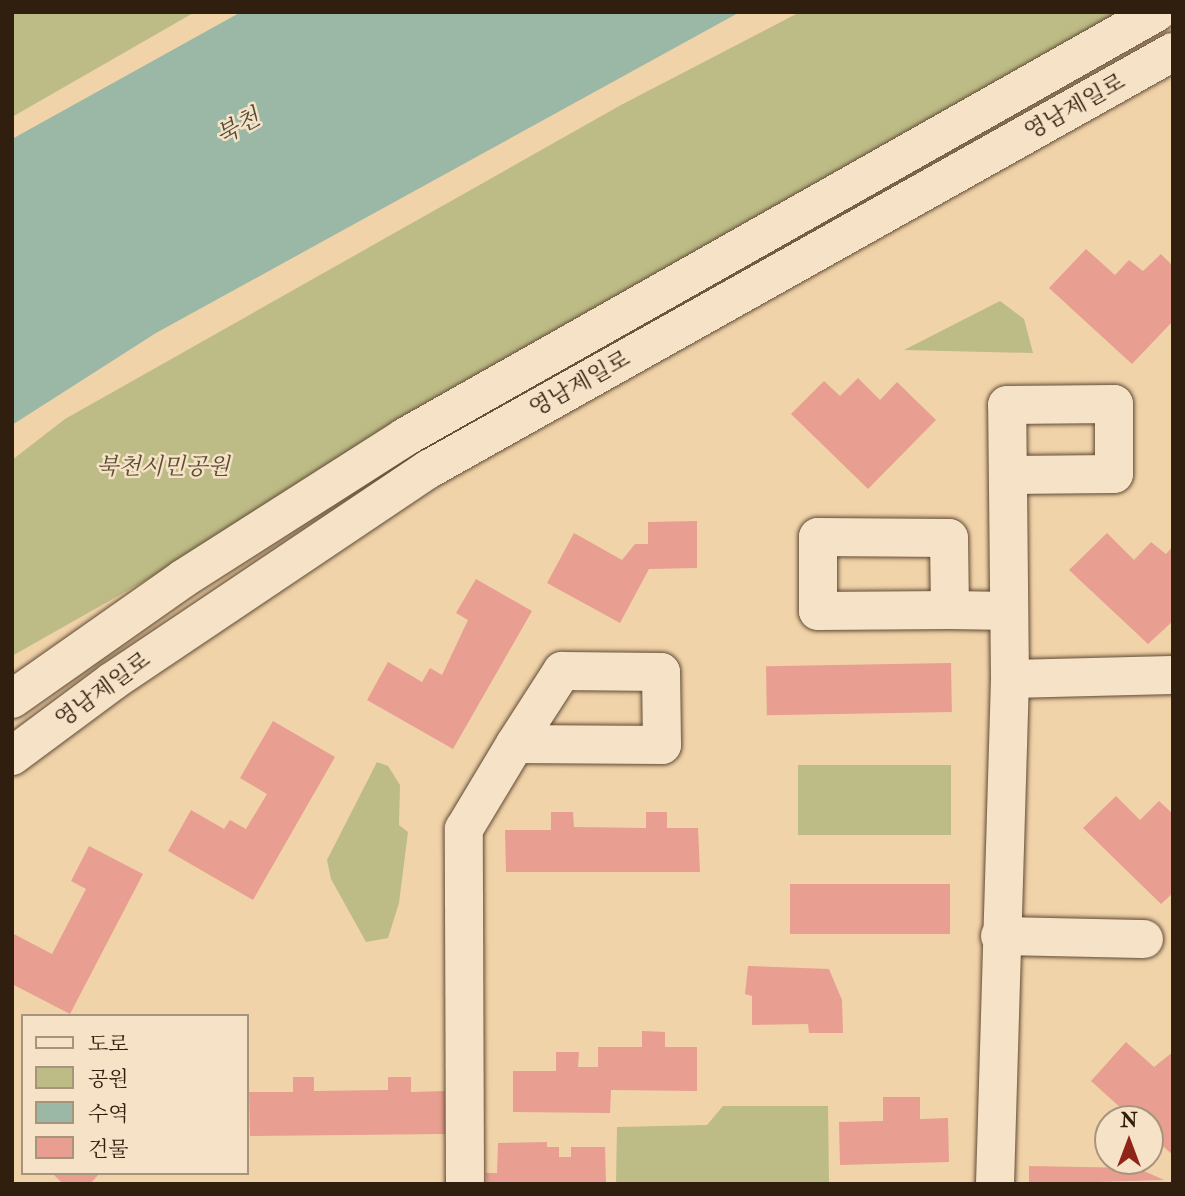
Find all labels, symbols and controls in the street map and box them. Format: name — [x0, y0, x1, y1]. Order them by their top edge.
street label: 영남제일로 — [1020, 68, 1130, 146]
water label: 북천 — [211, 103, 265, 151]
street label: 영남제일로 — [525, 345, 635, 423]
park label: 북천시민공원 — [96, 453, 230, 481]
street label: 영남제일로 — [50, 646, 156, 734]
legend — [21, 1014, 248, 1175]
text: 도로 — [88, 1031, 129, 1058]
text: 공원 — [88, 1066, 129, 1093]
text: 수역 — [88, 1101, 129, 1128]
north arrow — [1094, 1105, 1164, 1175]
text: N — [1120, 1109, 1138, 1133]
text: 건물 — [88, 1136, 129, 1163]

